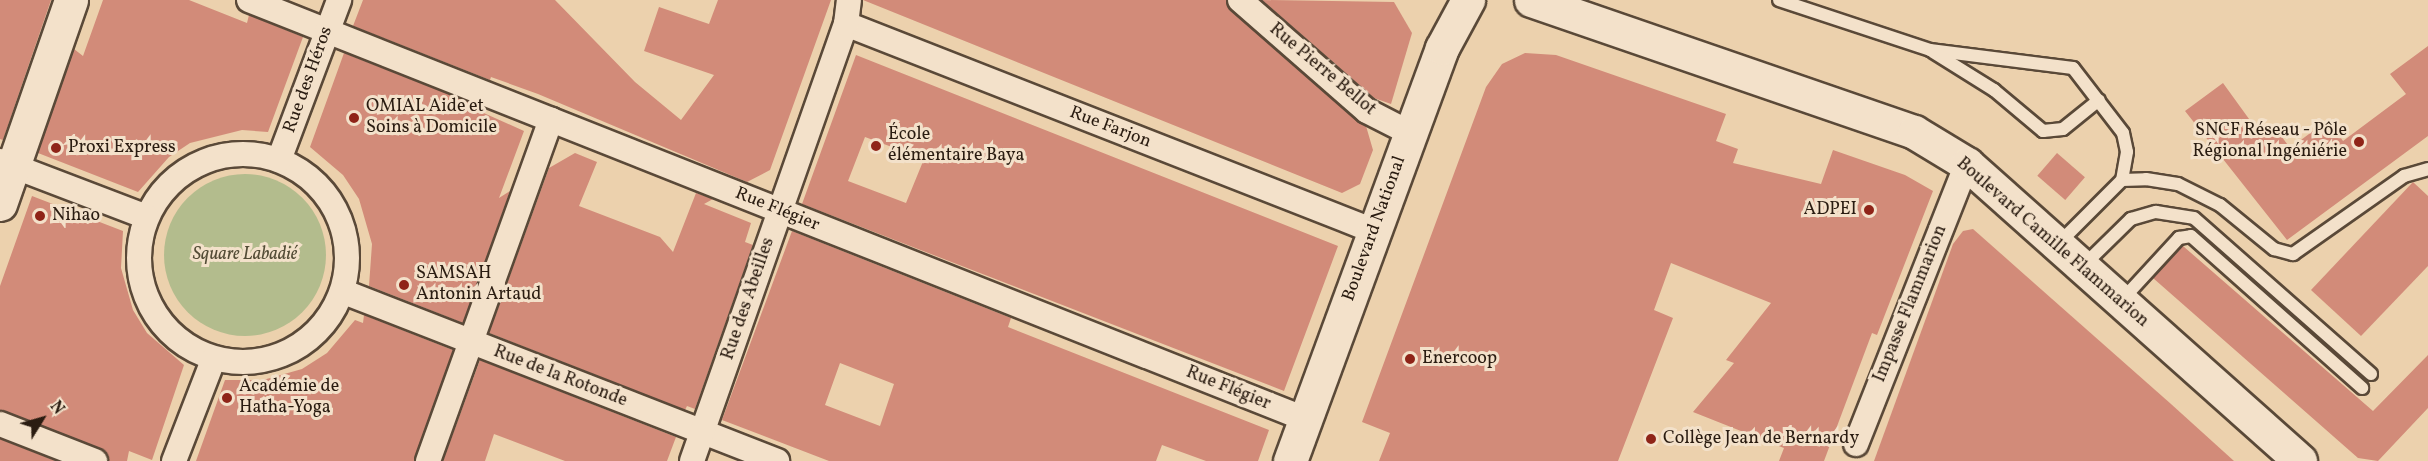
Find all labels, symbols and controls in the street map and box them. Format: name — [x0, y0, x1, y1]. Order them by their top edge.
street label: Rue Pierre Bellot — [1264, 19, 1380, 121]
street label: Rue des Héros — [280, 24, 338, 136]
place label: OMIAL Aide et Soins à Domicile — [366, 97, 497, 140]
street label: Rue Farjon — [1066, 103, 1154, 153]
marker: OMIAL Aide et Soins à Domicile — [347, 111, 361, 125]
place label: SNCF Réseau - Pôle Régional Ingéniérie — [2193, 121, 2347, 164]
place label: École élémentaire Baya — [888, 125, 1024, 168]
marker: SNCF Réseau - Pôle Régional Ingéniérie — [2352, 135, 2366, 149]
place label: Proxi Express — [68, 137, 176, 159]
marker: École élémentaire Baya — [869, 139, 883, 153]
marker: Proxi Express — [49, 141, 63, 155]
street label: Boulevard National — [1339, 153, 1411, 305]
street label: Boulevard Camille Flammarion — [1951, 154, 2153, 332]
street label: Rue Flégier — [732, 183, 822, 237]
place label: ADPEI — [1804, 199, 1857, 221]
marker: ADPEI — [1862, 203, 1876, 217]
place label: Nihao — [52, 205, 100, 227]
marker: Nihao — [33, 209, 47, 223]
street label: Impasse Flammarion — [1870, 222, 1952, 386]
street label: Rue des Abeilles — [718, 235, 780, 363]
park label: Square Labadié — [193, 244, 297, 266]
place label: SAMSAH Antonin Artaud — [416, 264, 541, 306]
marker: SAMSAH Antonin Artaud — [397, 278, 411, 292]
street label: Rue de la Rotonde — [490, 342, 630, 412]
place label: Enercoop — [1422, 348, 1497, 370]
marker: Enercoop — [1403, 352, 1417, 366]
street label: Rue Flégier — [1183, 362, 1273, 416]
place label: Académie de Hatha-Yoga — [239, 377, 339, 420]
north arrow — [12, 389, 72, 449]
marker: Académie de Hatha-Yoga — [220, 391, 234, 405]
text: N — [44, 397, 69, 419]
place label: Collège Jean de Bernardy — [1663, 428, 1859, 450]
marker: Collège Jean de Bernardy — [1644, 432, 1658, 446]

